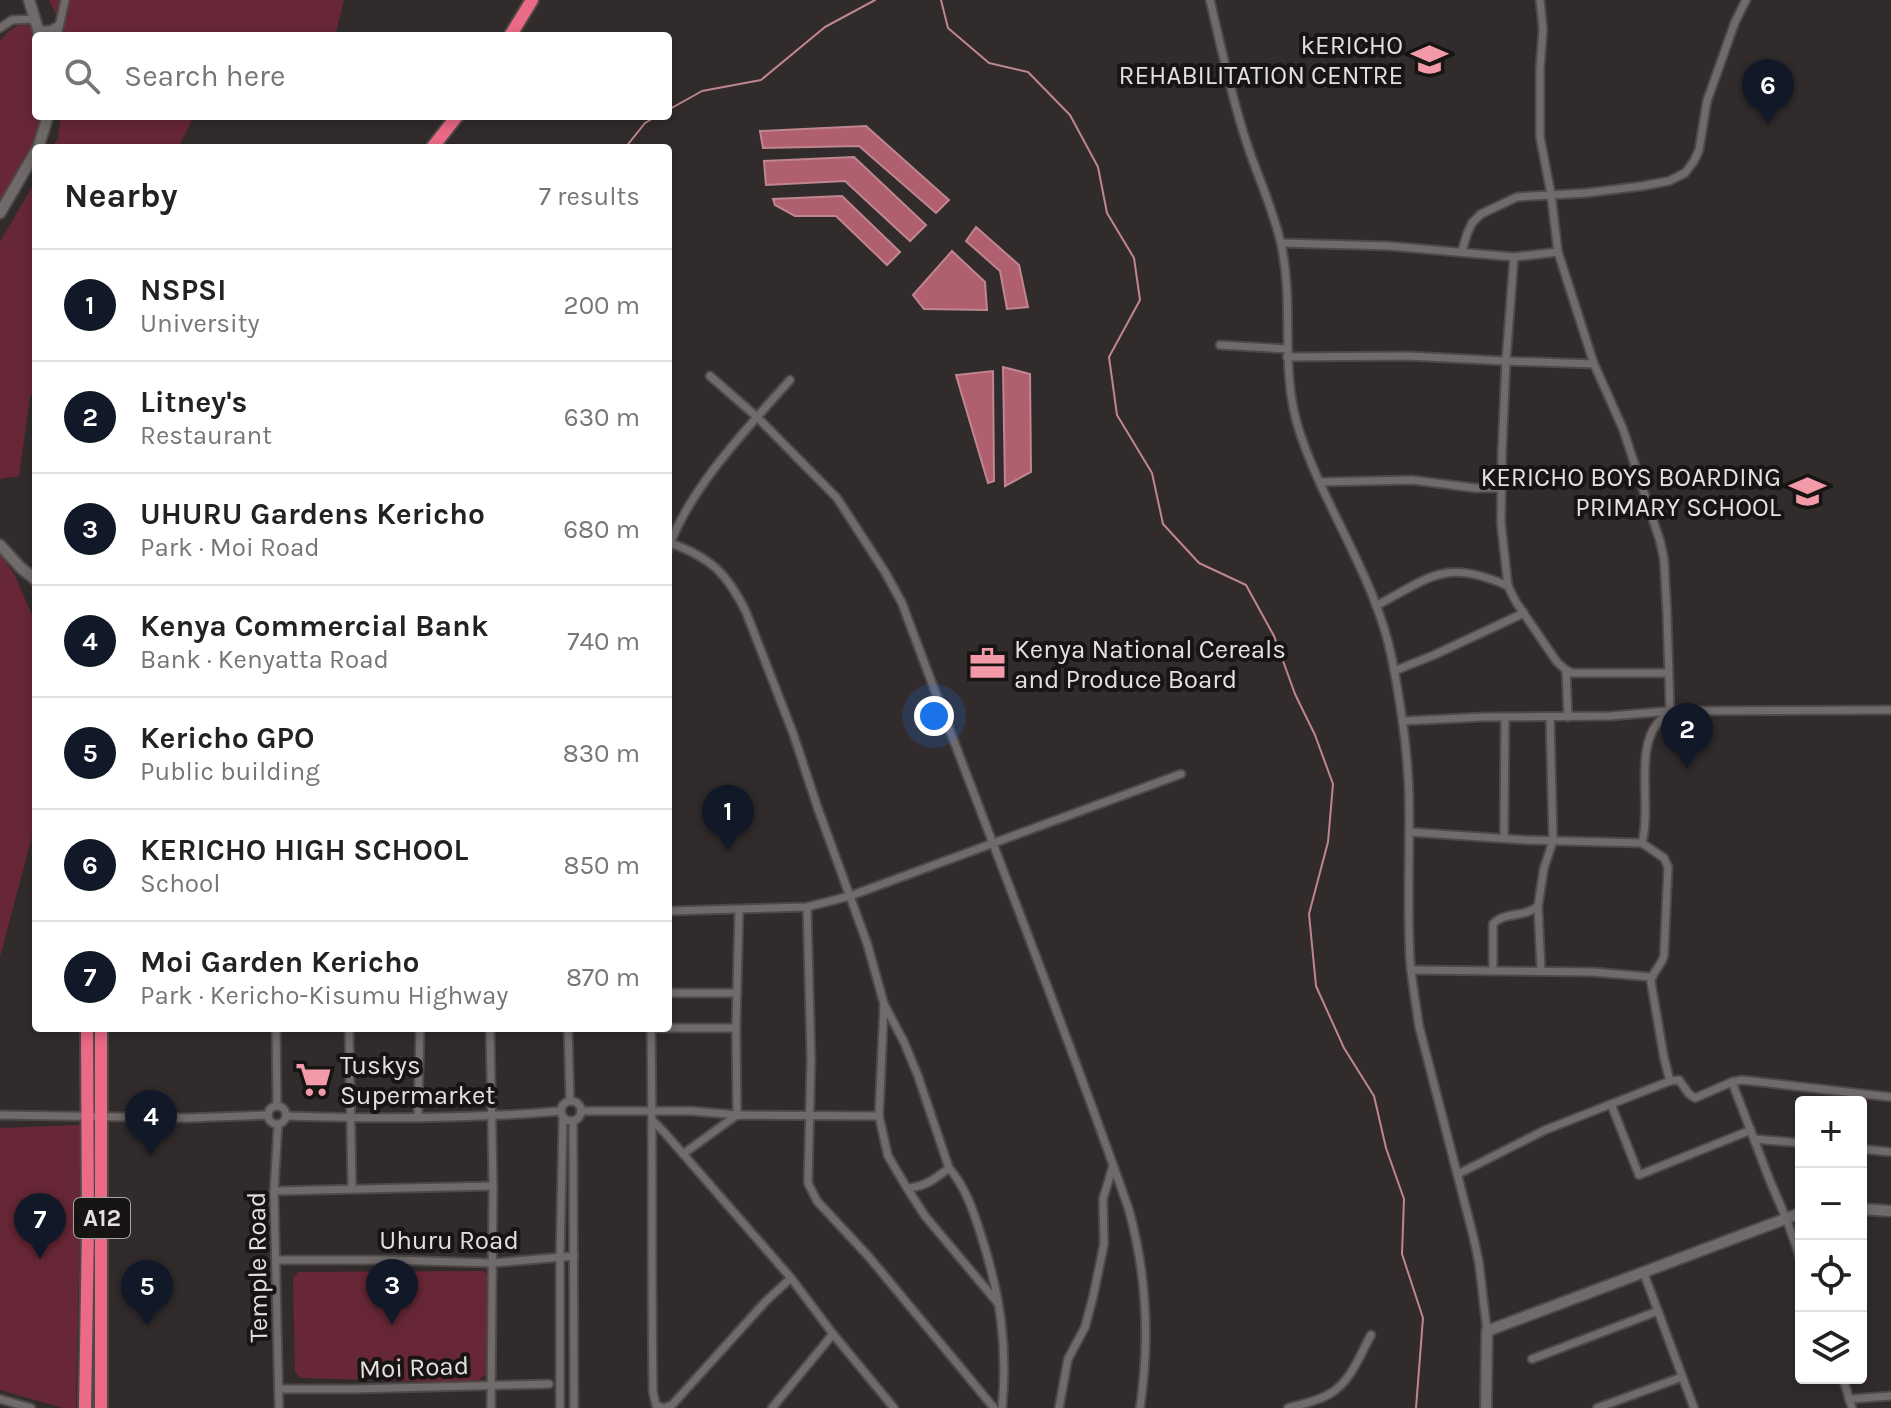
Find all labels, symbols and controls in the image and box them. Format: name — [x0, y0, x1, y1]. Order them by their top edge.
place label: kERICHO REHABILITATION CENTRE — [1119, 30, 1403, 91]
search box — [32, 32, 672, 120]
school or university icon: kERICHO REHABILITATION CENTRE — [1410, 41, 1448, 79]
icon: search — [60, 54, 104, 98]
text: Search here — [124, 58, 285, 94]
pin: 6 — [1742, 59, 1794, 125]
text: Nearby — [64, 176, 178, 216]
text: 7 results — [539, 181, 640, 212]
text: NSPSI — [140, 272, 226, 308]
text: 1 — [85, 290, 95, 321]
text: 200 m — [564, 290, 640, 321]
text: University — [140, 308, 260, 339]
text: Litney's — [140, 384, 247, 420]
text: 2 — [82, 402, 98, 433]
text: 630 m — [564, 402, 640, 433]
text: Restaurant — [140, 420, 272, 451]
place label: KERICHO BOYS BOARDING PRIMARY SCHOOL — [1480, 462, 1781, 523]
school or university icon: KERICHO BOYS BOARDING PRIMARY SCHOOL — [1788, 473, 1826, 511]
text: UHURU Gardens Kericho — [140, 496, 485, 532]
text: 3 — [82, 514, 98, 545]
text: 680 m — [563, 514, 640, 545]
text: Park · Moi Road — [140, 532, 320, 563]
text: Kenya Commercial Bank — [140, 608, 488, 644]
text: 4 — [82, 626, 98, 657]
text: 740 m — [567, 626, 640, 657]
place label: Kenya National Cereals and Produce Board — [1014, 634, 1286, 695]
text: Bank · Kenyatta Road — [140, 644, 389, 675]
office icon: Kenya National Cereals and Produce Board — [969, 645, 1007, 683]
your location — [914, 696, 954, 736]
pin: 2 — [1661, 703, 1713, 769]
text: Kericho GPO — [140, 720, 314, 756]
text: 5 — [82, 738, 98, 769]
text: 830 m — [563, 738, 640, 769]
text: Public building — [140, 756, 320, 787]
pin: 1 — [702, 785, 754, 851]
text: KERICHO HIGH SCHOOL — [140, 832, 468, 868]
text: 6 — [82, 850, 98, 881]
text: 850 m — [563, 850, 640, 881]
text: School — [140, 868, 221, 899]
text: Moi Garden Kericho — [140, 944, 420, 980]
text: 7 — [84, 962, 96, 993]
text: 870 m — [566, 962, 640, 993]
text: Park · Kericho-Kisumu Highway — [140, 980, 508, 1011]
place label: Tuskys Supermarket — [340, 1050, 495, 1111]
supermarket icon: Tuskys Supermarket — [295, 1061, 333, 1099]
pin: 4 — [125, 1090, 177, 1156]
map controls — [1795, 1096, 1867, 1384]
button: + — [1795, 1096, 1867, 1168]
button: − — [1795, 1168, 1867, 1240]
street label: Temple Road — [241, 1191, 274, 1343]
pin: 7 — [14, 1193, 66, 1259]
road number: A12 — [74, 1198, 130, 1238]
street label: Uhuru Road — [379, 1225, 519, 1256]
button: locate — [1795, 1240, 1867, 1312]
pin: 3 — [366, 1259, 418, 1325]
pin: 5 — [121, 1260, 173, 1326]
button: layers — [1795, 1312, 1867, 1384]
street label: Moi Road — [359, 1350, 470, 1385]

